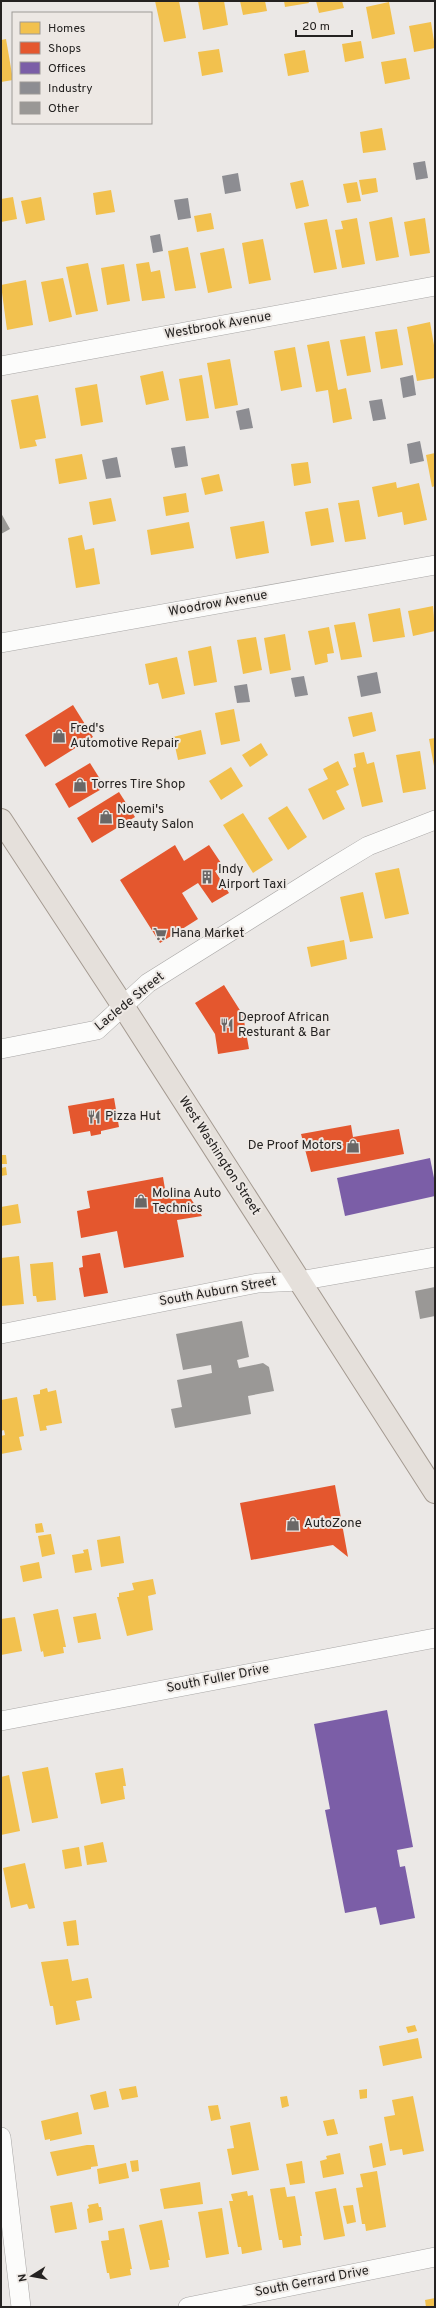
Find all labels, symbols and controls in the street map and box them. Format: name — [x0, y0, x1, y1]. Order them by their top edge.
legend — [12, 12, 152, 124]
scale bar — [296, 12, 352, 38]
text: 20 m — [302, 19, 330, 35]
text: Homes — [48, 21, 85, 37]
text: Shops — [48, 41, 81, 57]
text: Offices — [48, 61, 86, 77]
text: Industry — [48, 81, 93, 97]
text: Other — [48, 101, 80, 117]
street label: Westbrook Avenue — [164, 309, 272, 343]
street label: Woodrow Avenue — [167, 587, 269, 621]
place label: Fred's Automotive Repair — [70, 721, 179, 752]
shop icon: Fred's Automotive Repair — [51, 728, 67, 744]
shop icon: Torres Tire Shop — [72, 777, 88, 793]
place label: Torres Tire Shop — [91, 777, 185, 793]
place label: Noemi's Beauty Salon — [117, 802, 194, 833]
shop icon: Noemi's Beauty Salon — [98, 809, 114, 825]
place label: Indy Airport Taxi — [218, 862, 286, 893]
building icon: Indy Airport Taxi — [199, 869, 215, 885]
supermarket icon: Hana Market — [152, 926, 168, 942]
place label: Hana Market — [171, 926, 244, 942]
street label: Laclede Street — [92, 969, 168, 1035]
place label: Deproof African Resturant & Bar — [238, 1010, 331, 1041]
restaurant icon: Deproof African Resturant & Bar — [219, 1017, 235, 1033]
street label: West Washington Street — [175, 1094, 263, 1218]
restaurant icon: Pizza Hut — [86, 1109, 102, 1125]
place label: Pizza Hut — [105, 1109, 161, 1125]
place label: De Proof Motors — [248, 1138, 342, 1154]
shop icon: De Proof Motors — [345, 1138, 361, 1154]
place label: Molina Auto Technics — [152, 1186, 221, 1217]
shop icon: Molina Auto Technics — [133, 1193, 149, 1209]
street label: South Auburn Street — [158, 1274, 278, 1310]
shop icon: AutoZone — [285, 1516, 301, 1532]
place label: AutoZone — [304, 1516, 362, 1532]
street label: South Fuller Drive — [165, 1661, 271, 1697]
north arrow — [12, 2256, 52, 2296]
street label: South Gerrard Drive — [254, 2263, 370, 2301]
text: N — [16, 2273, 31, 2283]

